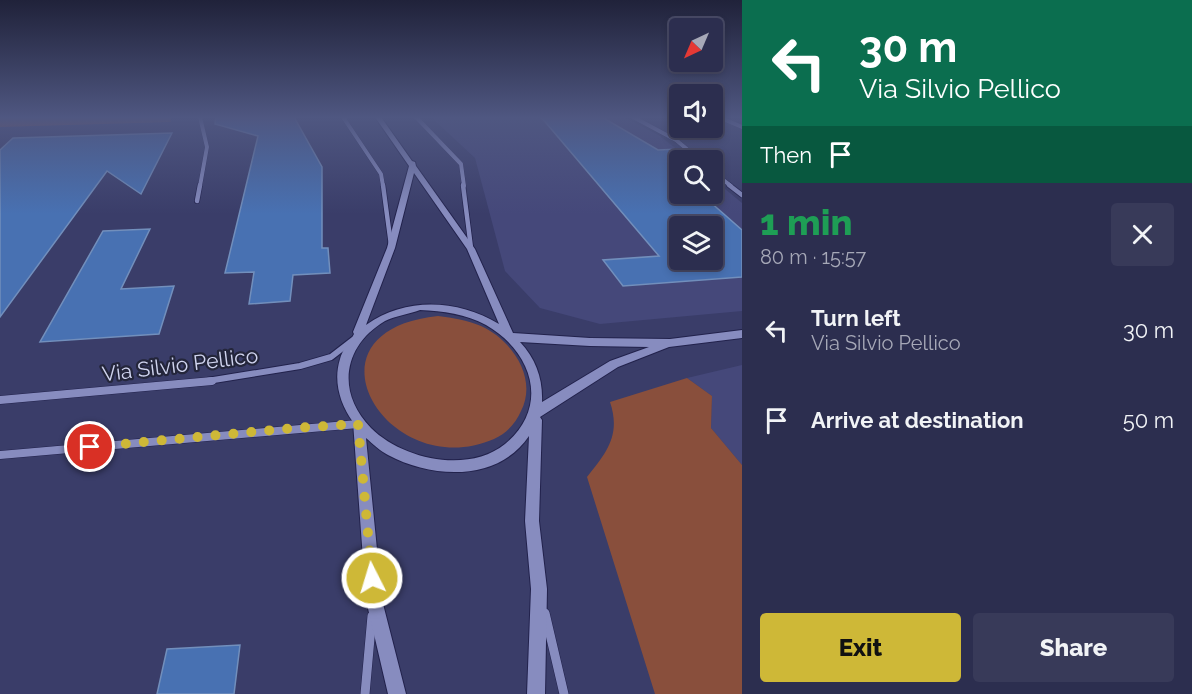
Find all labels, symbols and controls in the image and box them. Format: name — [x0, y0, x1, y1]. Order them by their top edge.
north arrow — [669, 18, 723, 72]
map controls — [669, 18, 723, 270]
text: 30 m — [859, 23, 957, 72]
icon: left — [760, 24, 838, 102]
text: Via Silvio Pellico — [859, 73, 1061, 104]
button: sound — [669, 84, 723, 138]
icon: arrive — [824, 138, 857, 171]
text: Then — [760, 142, 812, 168]
button: search — [669, 150, 723, 204]
text: 1 min — [760, 201, 852, 243]
button: close — [1111, 203, 1174, 266]
button: layers — [669, 216, 723, 270]
text: 80 m · 15:57 — [760, 245, 866, 269]
text: Turn left — [811, 305, 901, 331]
icon: left — [760, 314, 793, 347]
text: 30 m — [1123, 317, 1174, 343]
text: Via Silvio Pellico — [811, 331, 961, 355]
street label: Via Silvio Pellico — [100, 343, 259, 386]
icon: arrive — [760, 404, 793, 437]
text: Arrive at destination — [811, 407, 1024, 433]
text: 50 m — [1123, 407, 1174, 433]
pin — [64, 421, 115, 472]
icon: arrive — [73, 430, 106, 463]
position arrow — [340, 546, 404, 610]
button: Exit — [760, 613, 961, 682]
button: Share — [973, 613, 1174, 682]

